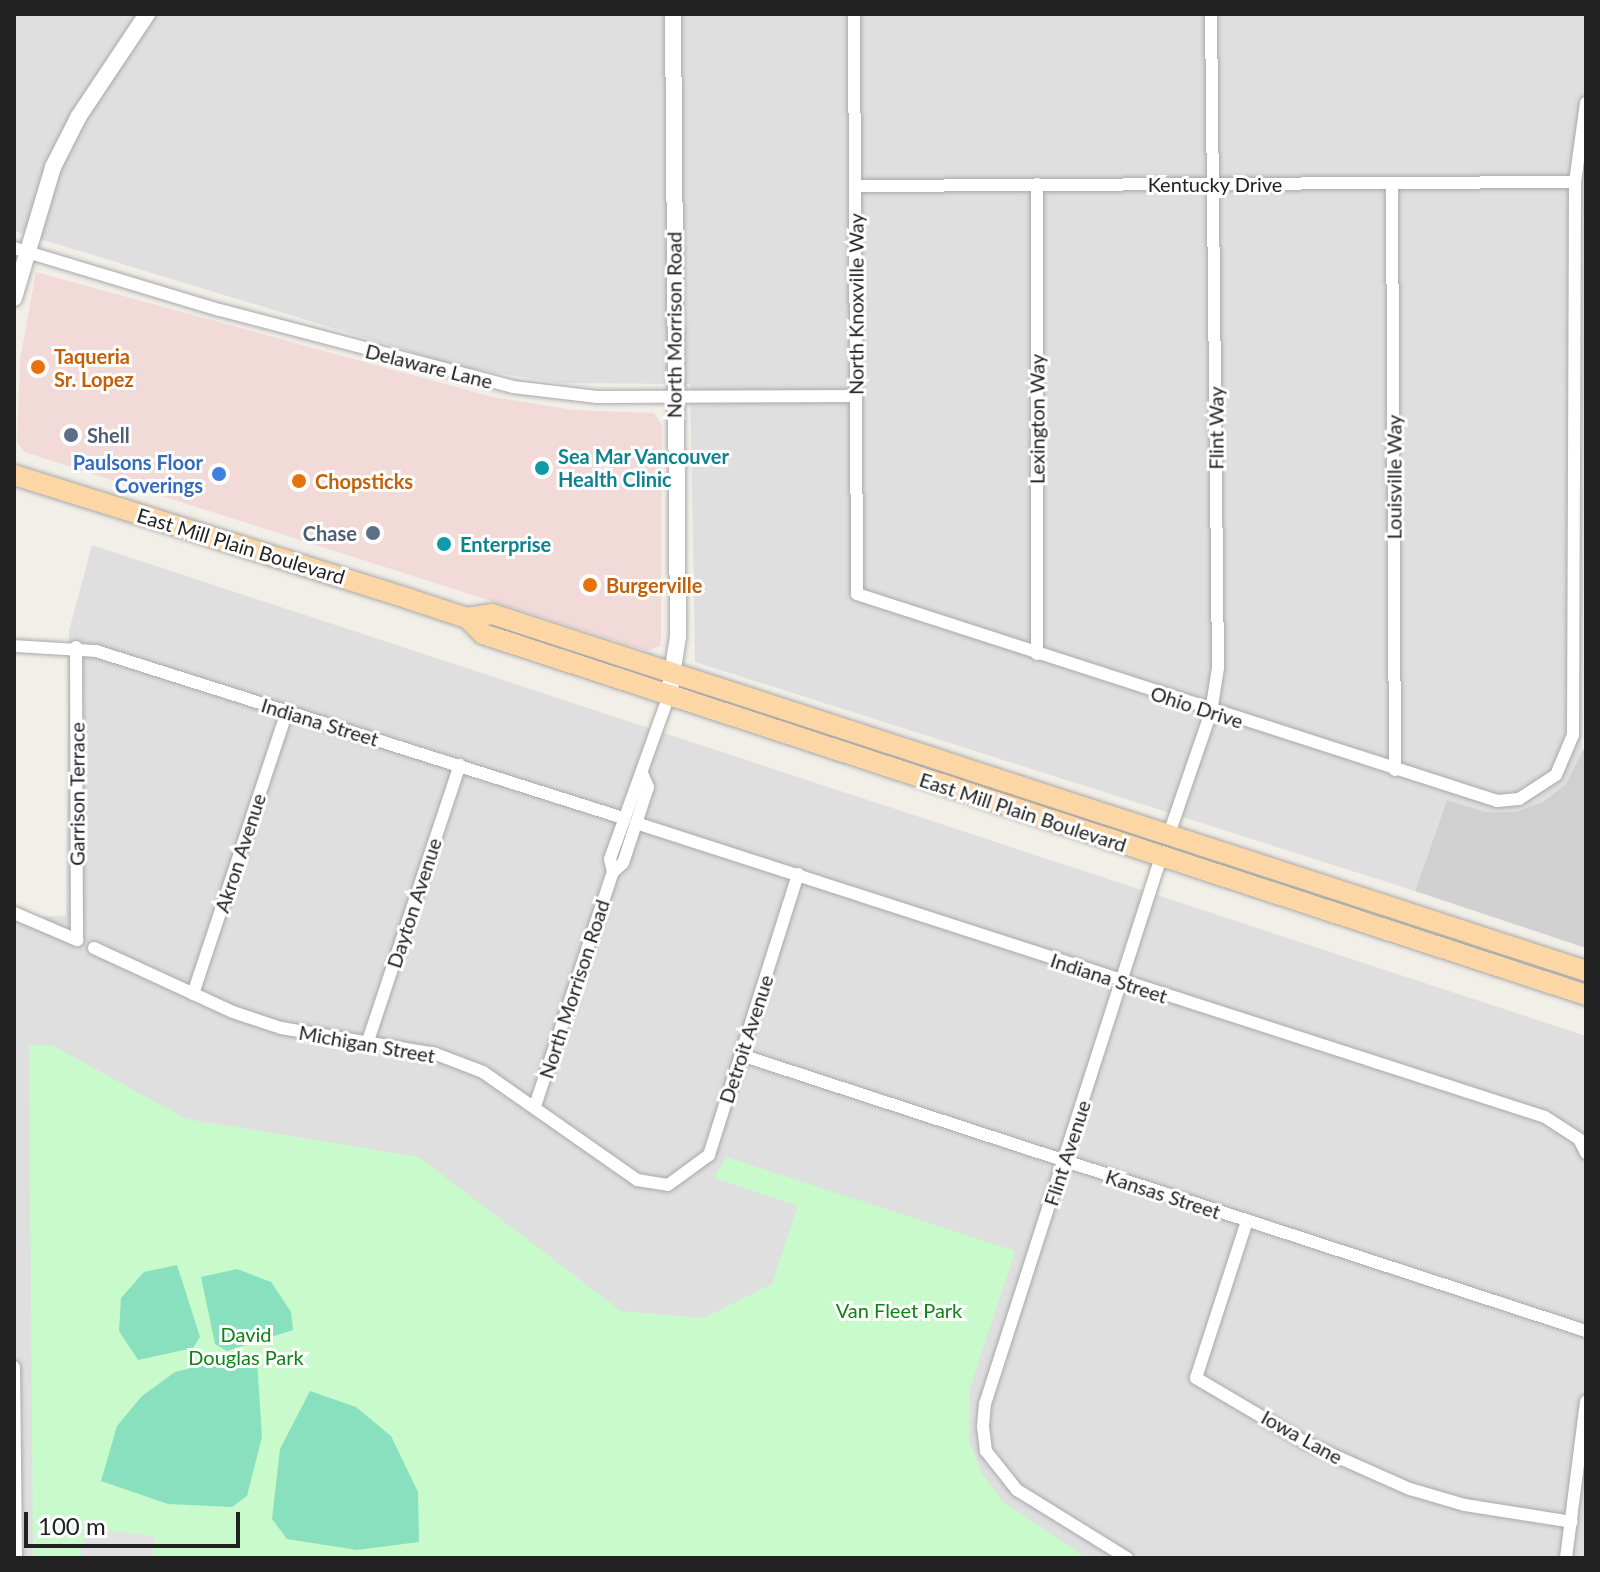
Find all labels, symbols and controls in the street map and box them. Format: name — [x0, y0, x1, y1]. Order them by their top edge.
street label: Kentucky Drive — [1147, 172, 1283, 196]
street label: North Knoxville Way — [844, 213, 868, 395]
street label: North Morrison Road — [662, 232, 686, 418]
street label: Delaware Lane — [363, 339, 495, 393]
place label: Taqueria Sr. Lopez — [54, 344, 134, 391]
street label: Lexington Way — [1025, 354, 1049, 484]
marker: Taqueria Sr. Lopez — [29, 358, 47, 376]
street label: Flint Way — [1204, 386, 1228, 470]
street label: Louisville Way — [1382, 414, 1406, 540]
place label: Shell — [87, 423, 130, 447]
marker: Shell — [62, 426, 80, 444]
place label: Sea Mar Vancouver Health Clinic — [558, 444, 730, 491]
place label: Paulsons Floor Coverings — [73, 450, 203, 497]
marker: Sea Mar Vancouver Health Clinic — [533, 459, 551, 477]
marker: Paulsons Floor Coverings — [210, 465, 228, 483]
place label: Chopsticks — [315, 469, 413, 493]
marker: Chopsticks — [290, 472, 308, 490]
street label: East Mill Plain Boulevard — [134, 503, 348, 589]
place label: Chase — [303, 521, 357, 545]
marker: Chase — [364, 524, 382, 542]
place label: Enterprise — [460, 532, 551, 556]
marker: Enterprise — [435, 535, 453, 553]
place label: Burgerville — [606, 573, 702, 597]
marker: Burgerville — [581, 576, 599, 594]
street label: Ohio Drive — [1148, 681, 1246, 733]
street label: Indiana Street — [258, 693, 382, 751]
street label: Garrison Terrace — [65, 722, 89, 866]
street label: East Mill Plain Boulevard — [916, 767, 1130, 857]
street label: Akron Avenue — [209, 790, 271, 916]
street label: Dayton Avenue — [382, 835, 446, 971]
street label: North Morrison Road — [534, 897, 614, 1081]
street label: Indiana Street — [1048, 948, 1170, 1008]
street label: Detroit Avenue — [714, 971, 778, 1107]
street label: Michigan Street — [297, 1020, 437, 1068]
street label: Flint Avenue — [1039, 1097, 1095, 1209]
street label: Kansas Street — [1103, 1164, 1223, 1224]
park label: Van Fleet Park — [836, 1298, 962, 1322]
park label: David Douglas Park — [188, 1322, 304, 1369]
street label: Iowa Lane — [1257, 1405, 1347, 1469]
scale bar — [28, 1496, 244, 1546]
text: 100 m — [38, 1511, 106, 1540]

